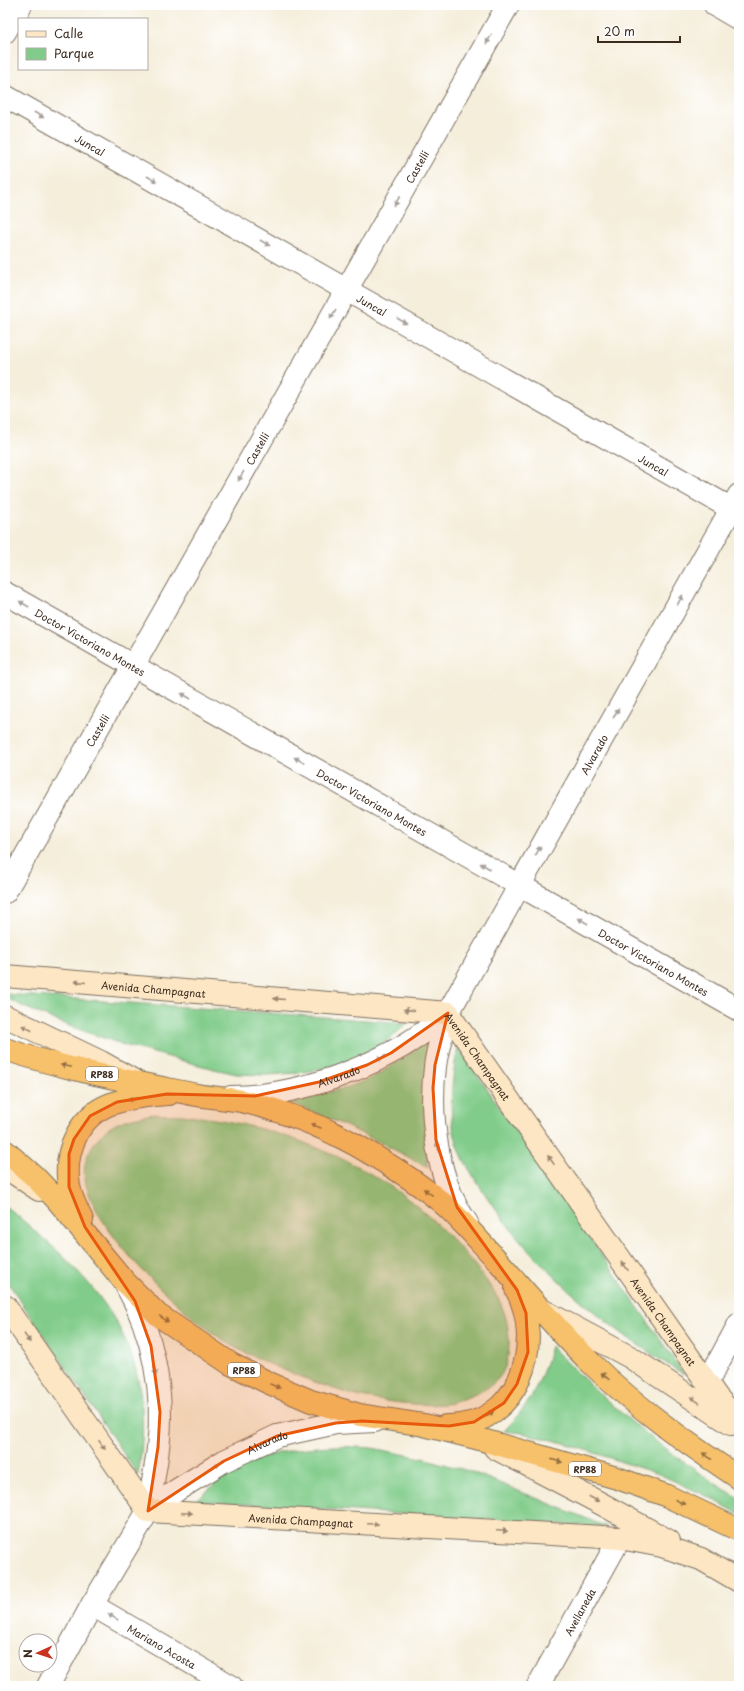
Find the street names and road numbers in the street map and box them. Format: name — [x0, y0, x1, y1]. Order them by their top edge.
street label: Juncal — [72, 130, 108, 159]
street label: Castelli — [401, 147, 432, 186]
street label: Juncal — [354, 290, 390, 319]
street label: Castelli — [241, 429, 272, 467]
street label: Juncal — [636, 450, 671, 479]
street label: Doctor Victoriano Montes — [32, 604, 148, 679]
street label: Castelli — [81, 711, 112, 749]
street label: Alvarado — [576, 731, 611, 777]
street label: Doctor Victoriano Montes — [314, 764, 430, 839]
street label: Doctor Victoriano Montes — [596, 924, 712, 999]
street label: Avenida Champagnat — [101, 977, 206, 1000]
street label: Avenida Champagnat — [442, 1009, 514, 1103]
street label: Alvarado — [315, 1061, 362, 1090]
road number: RP88 — [86, 1067, 118, 1081]
street label: Avenida Champagnat — [628, 1274, 700, 1369]
road number: RP88 — [228, 1363, 260, 1377]
street label: Alvarado — [244, 1426, 290, 1457]
road number: RP88 — [569, 1462, 601, 1476]
street label: Avenida Champagnat — [248, 1509, 354, 1530]
street label: Avellaneda — [560, 1584, 599, 1638]
street label: Mariano Acosta — [125, 1620, 200, 1672]

